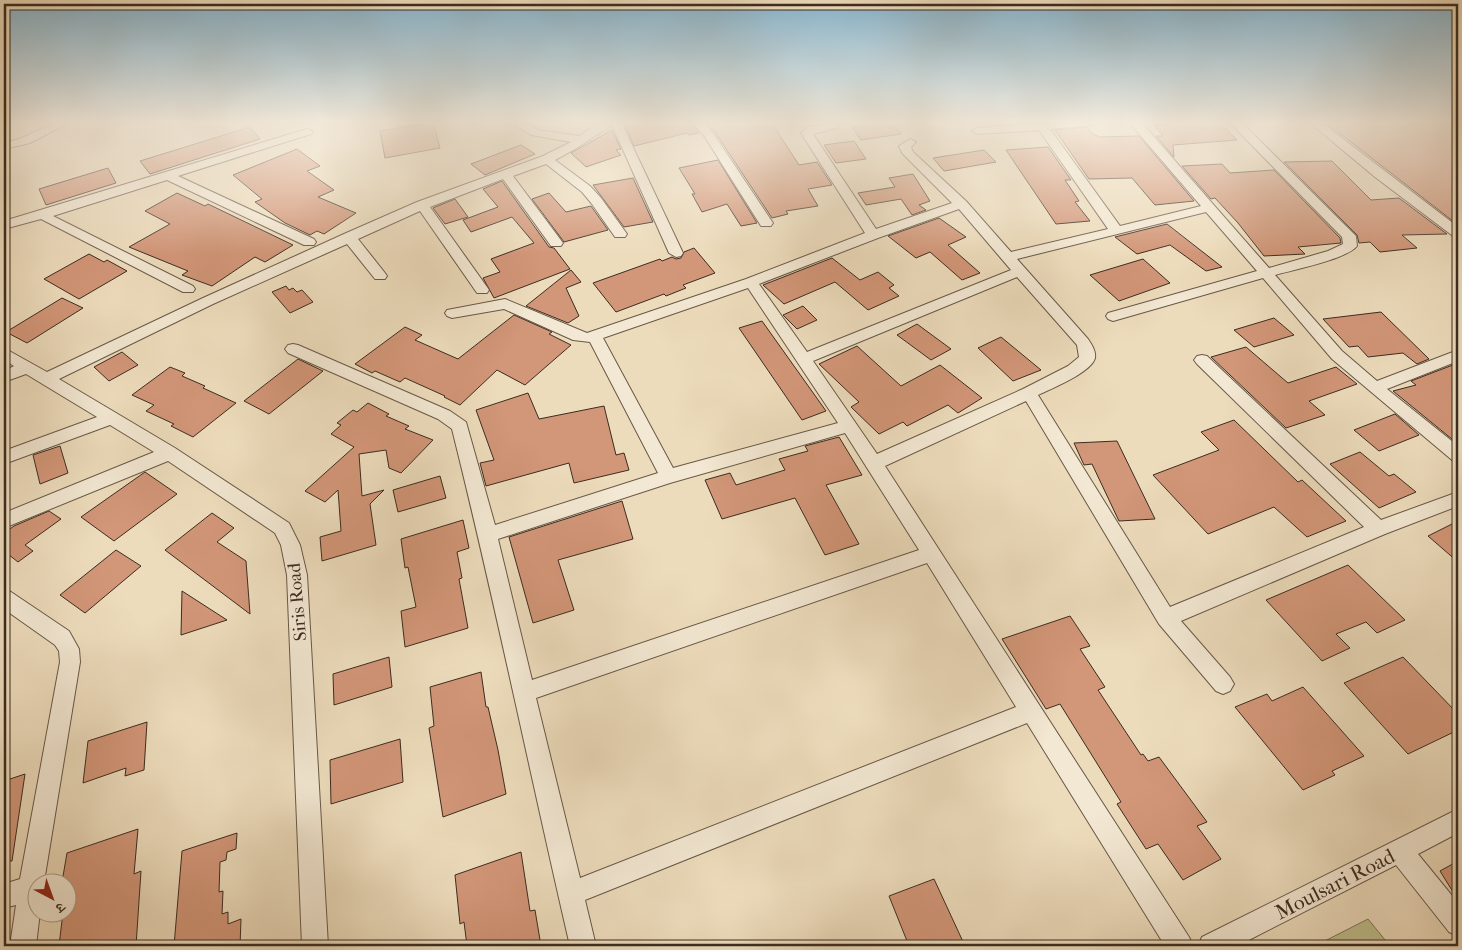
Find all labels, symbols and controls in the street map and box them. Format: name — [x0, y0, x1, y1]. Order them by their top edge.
street label: Siris Road — [284, 562, 311, 642]
street label: Moulsari Road — [1271, 843, 1399, 924]
north arrow — [28, 872, 78, 922]
text: उ — [51, 898, 69, 917]

